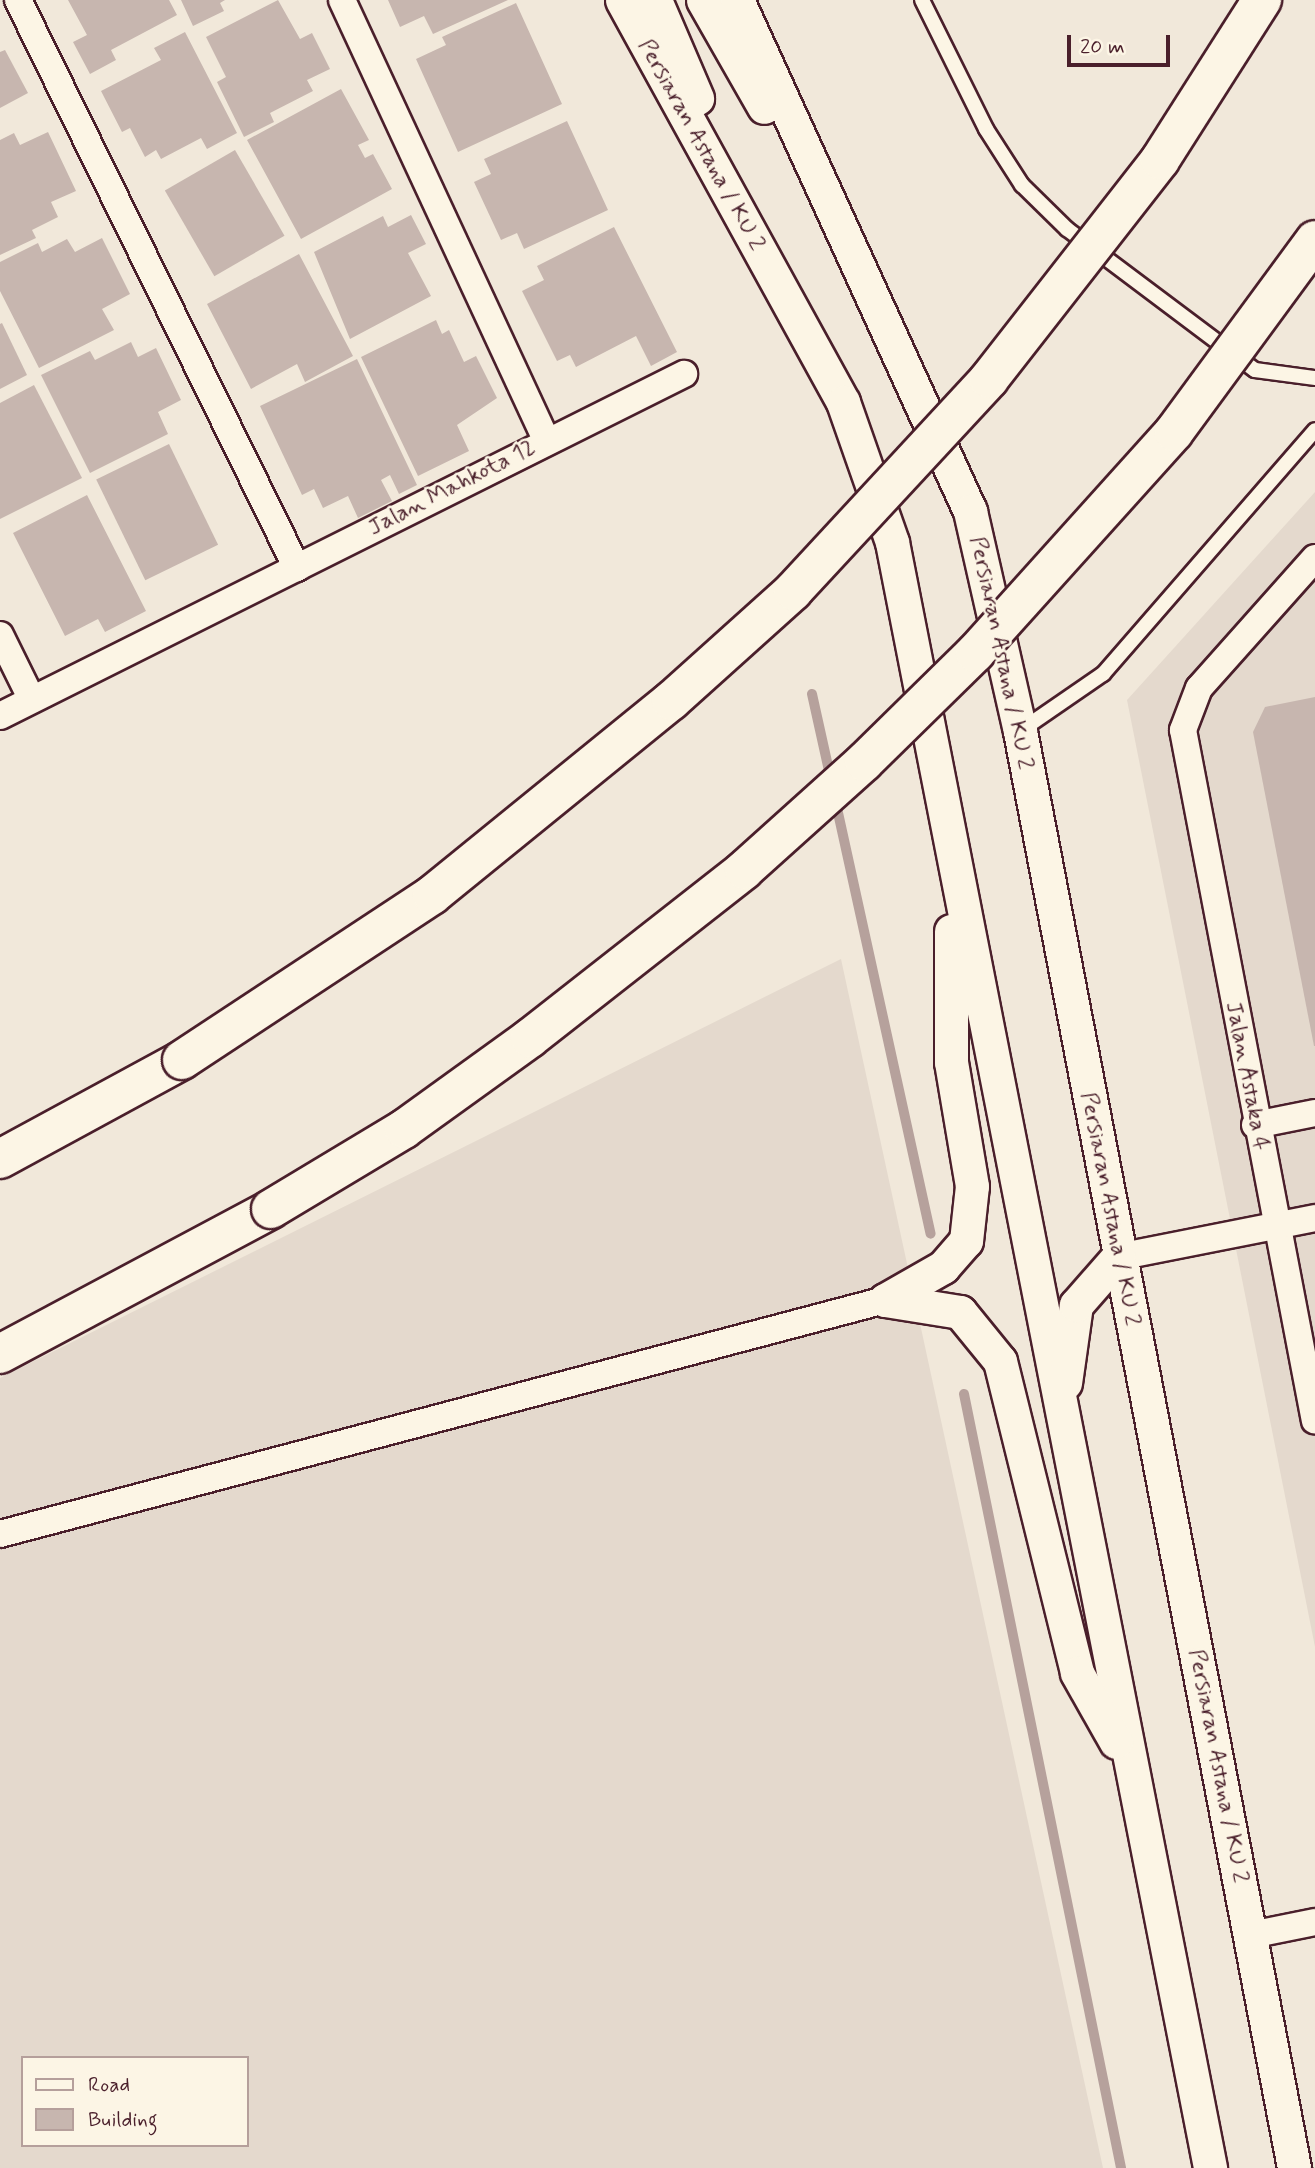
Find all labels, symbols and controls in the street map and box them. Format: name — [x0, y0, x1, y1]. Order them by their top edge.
scale bar — [1070, 21, 1173, 65]
text: 20 m — [1080, 33, 1125, 61]
street label: Persiaran Astana / KU 2 — [631, 34, 771, 256]
street label: Jalan Mahkota 12 — [364, 434, 540, 542]
street label: Persiaran Astana / KU 2 — [963, 534, 1039, 772]
street label: Jalan Astaka 4 — [1219, 999, 1275, 1153]
street label: Persiaran Astana / KU 2 — [1074, 1090, 1146, 1328]
street label: Persiaran Astana / KU 2 — [1182, 1647, 1254, 1885]
legend — [21, 2056, 248, 2147]
text: Road — [88, 2071, 130, 2099]
text: Building — [88, 2106, 158, 2134]

